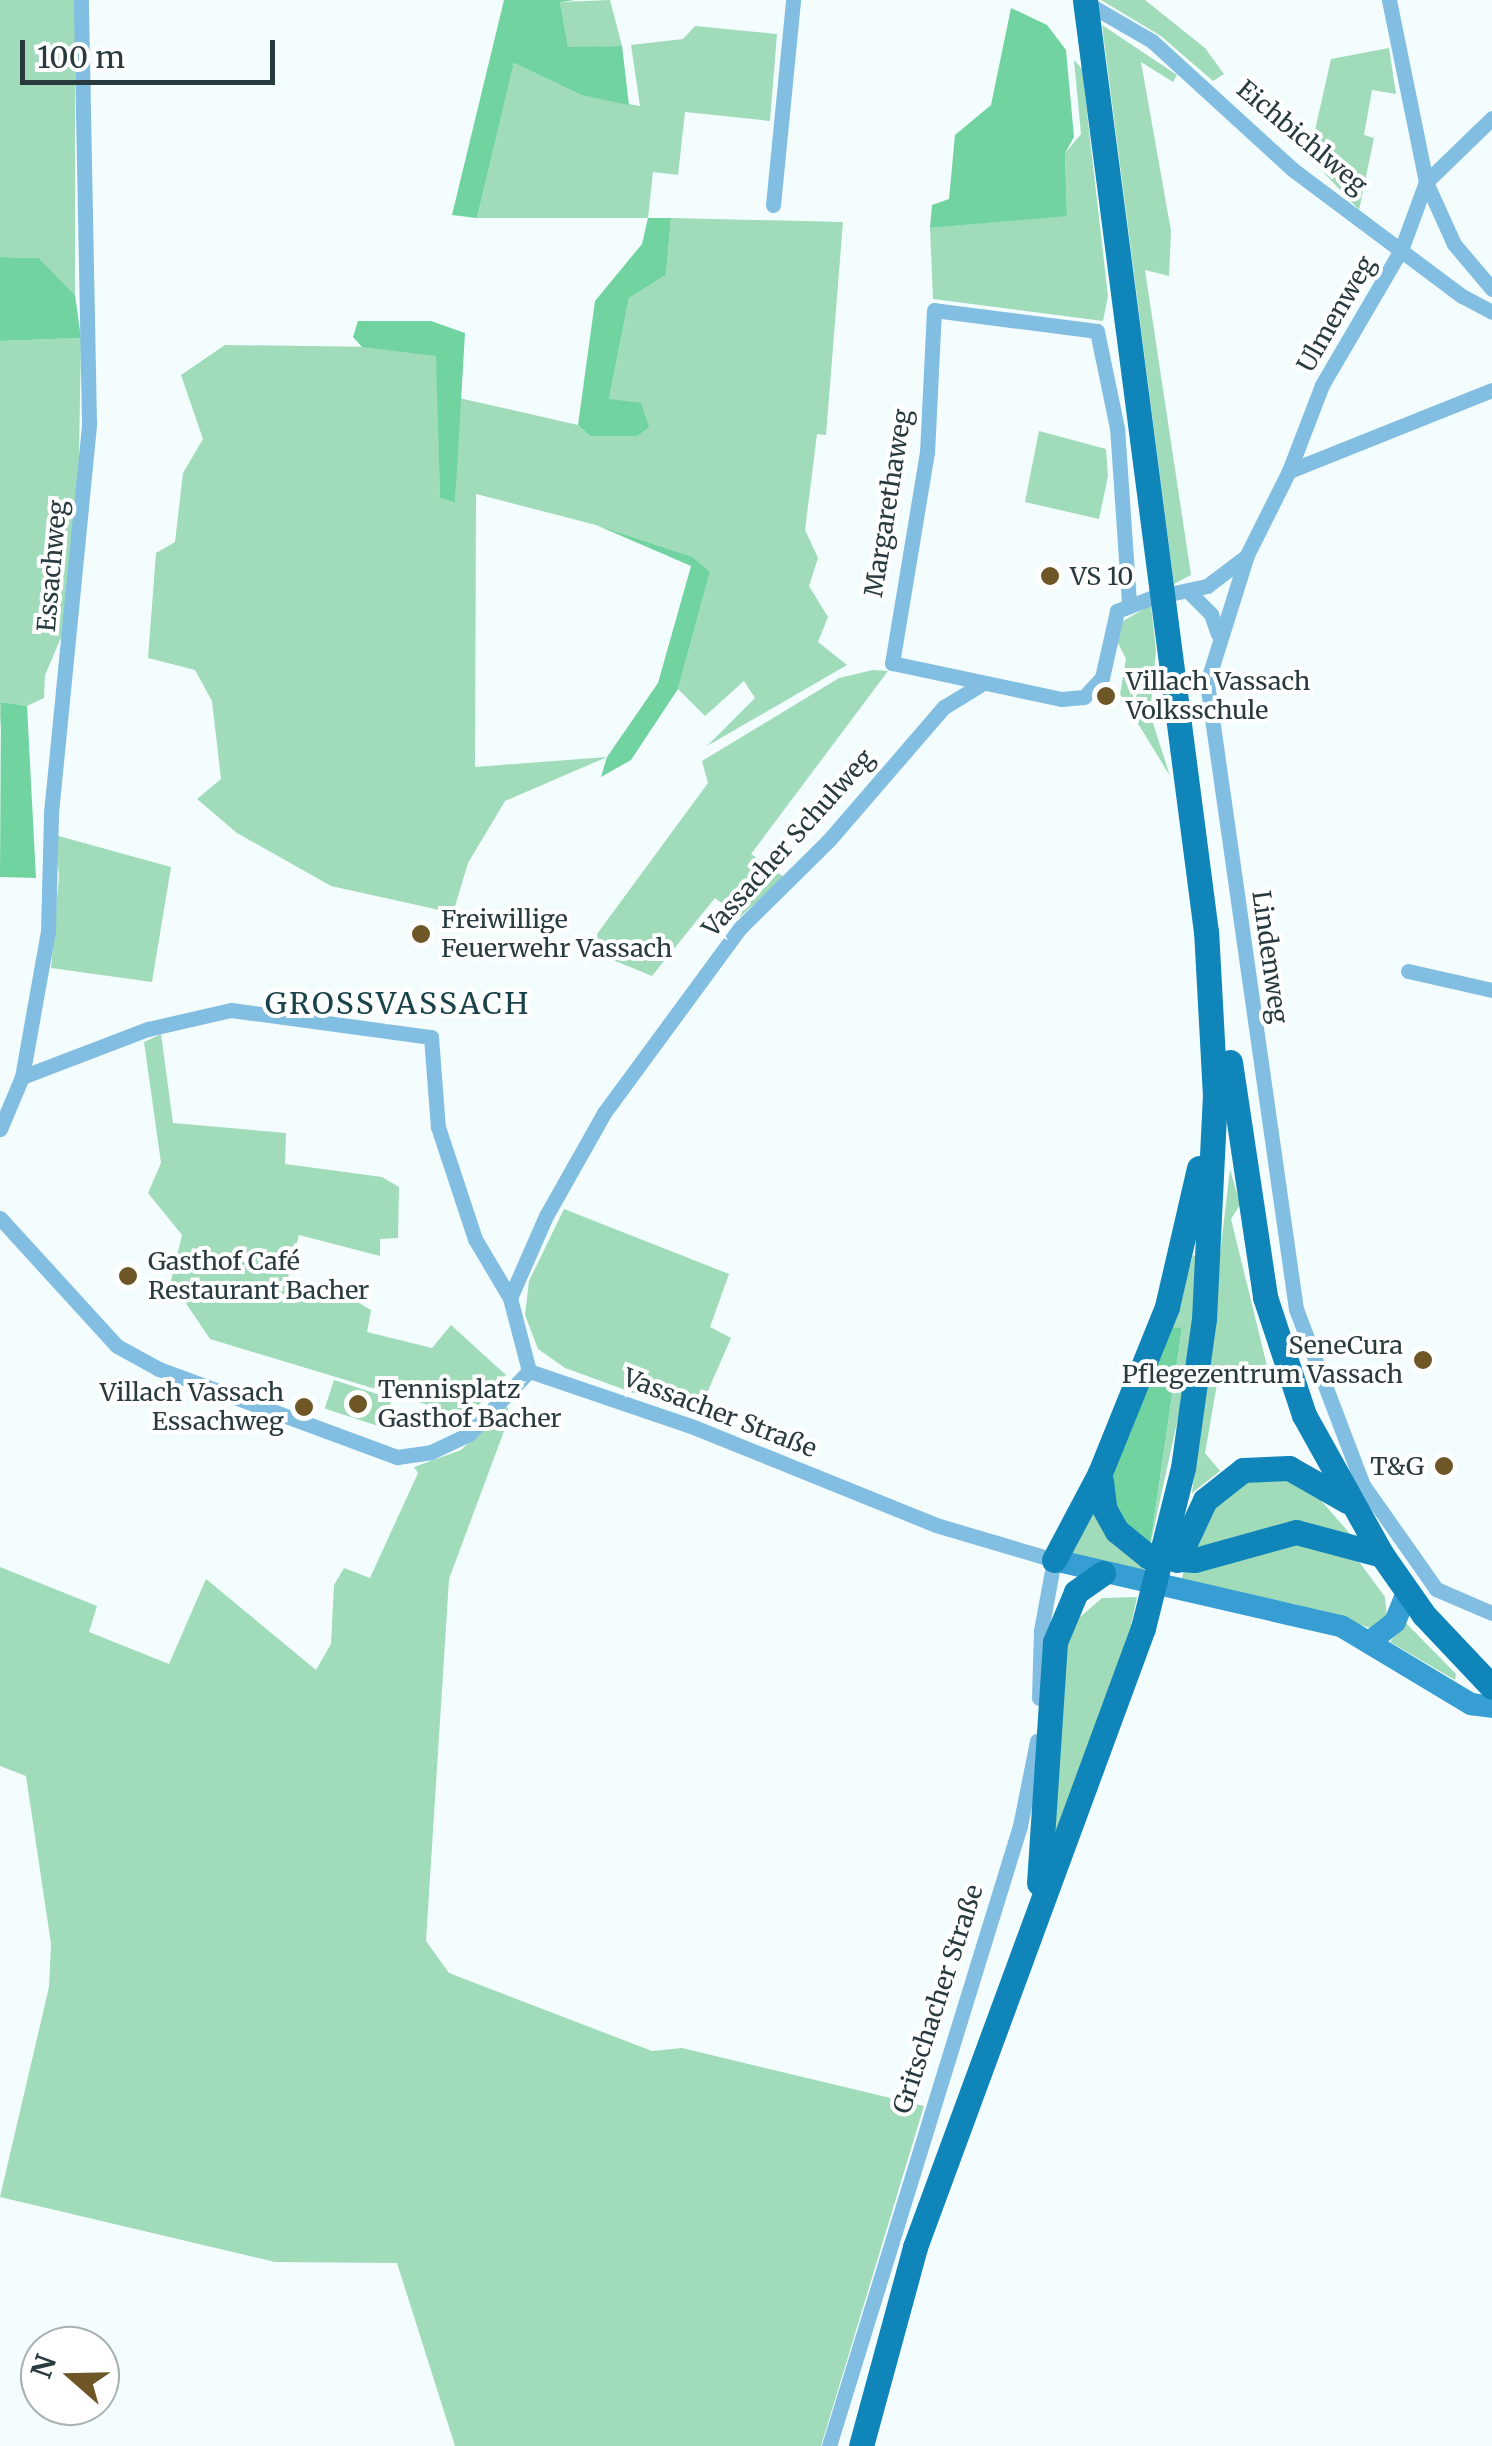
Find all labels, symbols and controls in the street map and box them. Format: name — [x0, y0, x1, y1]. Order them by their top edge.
scale bar — [25, 20, 280, 82]
text: 100 m — [37, 38, 125, 76]
street label: Eichbichlweg — [1231, 74, 1373, 200]
street label: Ulmenweg — [1291, 250, 1381, 378]
street label: Margarethaweg — [858, 407, 918, 599]
street label: Essachweg — [31, 499, 73, 633]
place label: VS 10 — [1070, 561, 1133, 591]
marker: VS 10 — [1039, 565, 1061, 587]
place label: Villach Vassach Volksschule — [1126, 667, 1310, 726]
marker: Villach Vassach Volksschule — [1095, 685, 1117, 707]
street label: Vassacher Schulweg — [696, 743, 880, 943]
street label: Lindenweg — [1246, 889, 1294, 1025]
place label: Freiwillige Feuerwehr Vassach — [441, 905, 672, 964]
marker: Freiwillige Feuerwehr Vassach — [410, 923, 432, 945]
district label: GROSSVASSACH — [265, 985, 531, 1021]
place label: Gasthof Café Restaurant Bacher — [148, 1247, 369, 1306]
marker: Gasthof Café Restaurant Bacher — [117, 1265, 139, 1287]
place label: SeneCura Pflegezentrum Vassach — [1122, 1331, 1403, 1390]
marker: SeneCura Pflegezentrum Vassach — [1412, 1349, 1434, 1371]
street label: Vassacher Straße — [619, 1362, 821, 1464]
place label: Tennisplatz Gasthof Bacher — [378, 1375, 562, 1434]
place label: Villach Vassach Essachweg — [100, 1378, 284, 1437]
marker: Tennisplatz Gasthof Bacher — [347, 1393, 369, 1415]
marker: Villach Vassach Essachweg — [293, 1396, 315, 1418]
place label: T&G — [1370, 1451, 1424, 1481]
marker: T&G — [1433, 1455, 1455, 1477]
street label: Gritschacher Straße — [887, 1881, 989, 2117]
north arrow — [20, 2326, 120, 2426]
text: N — [23, 2350, 64, 2383]

